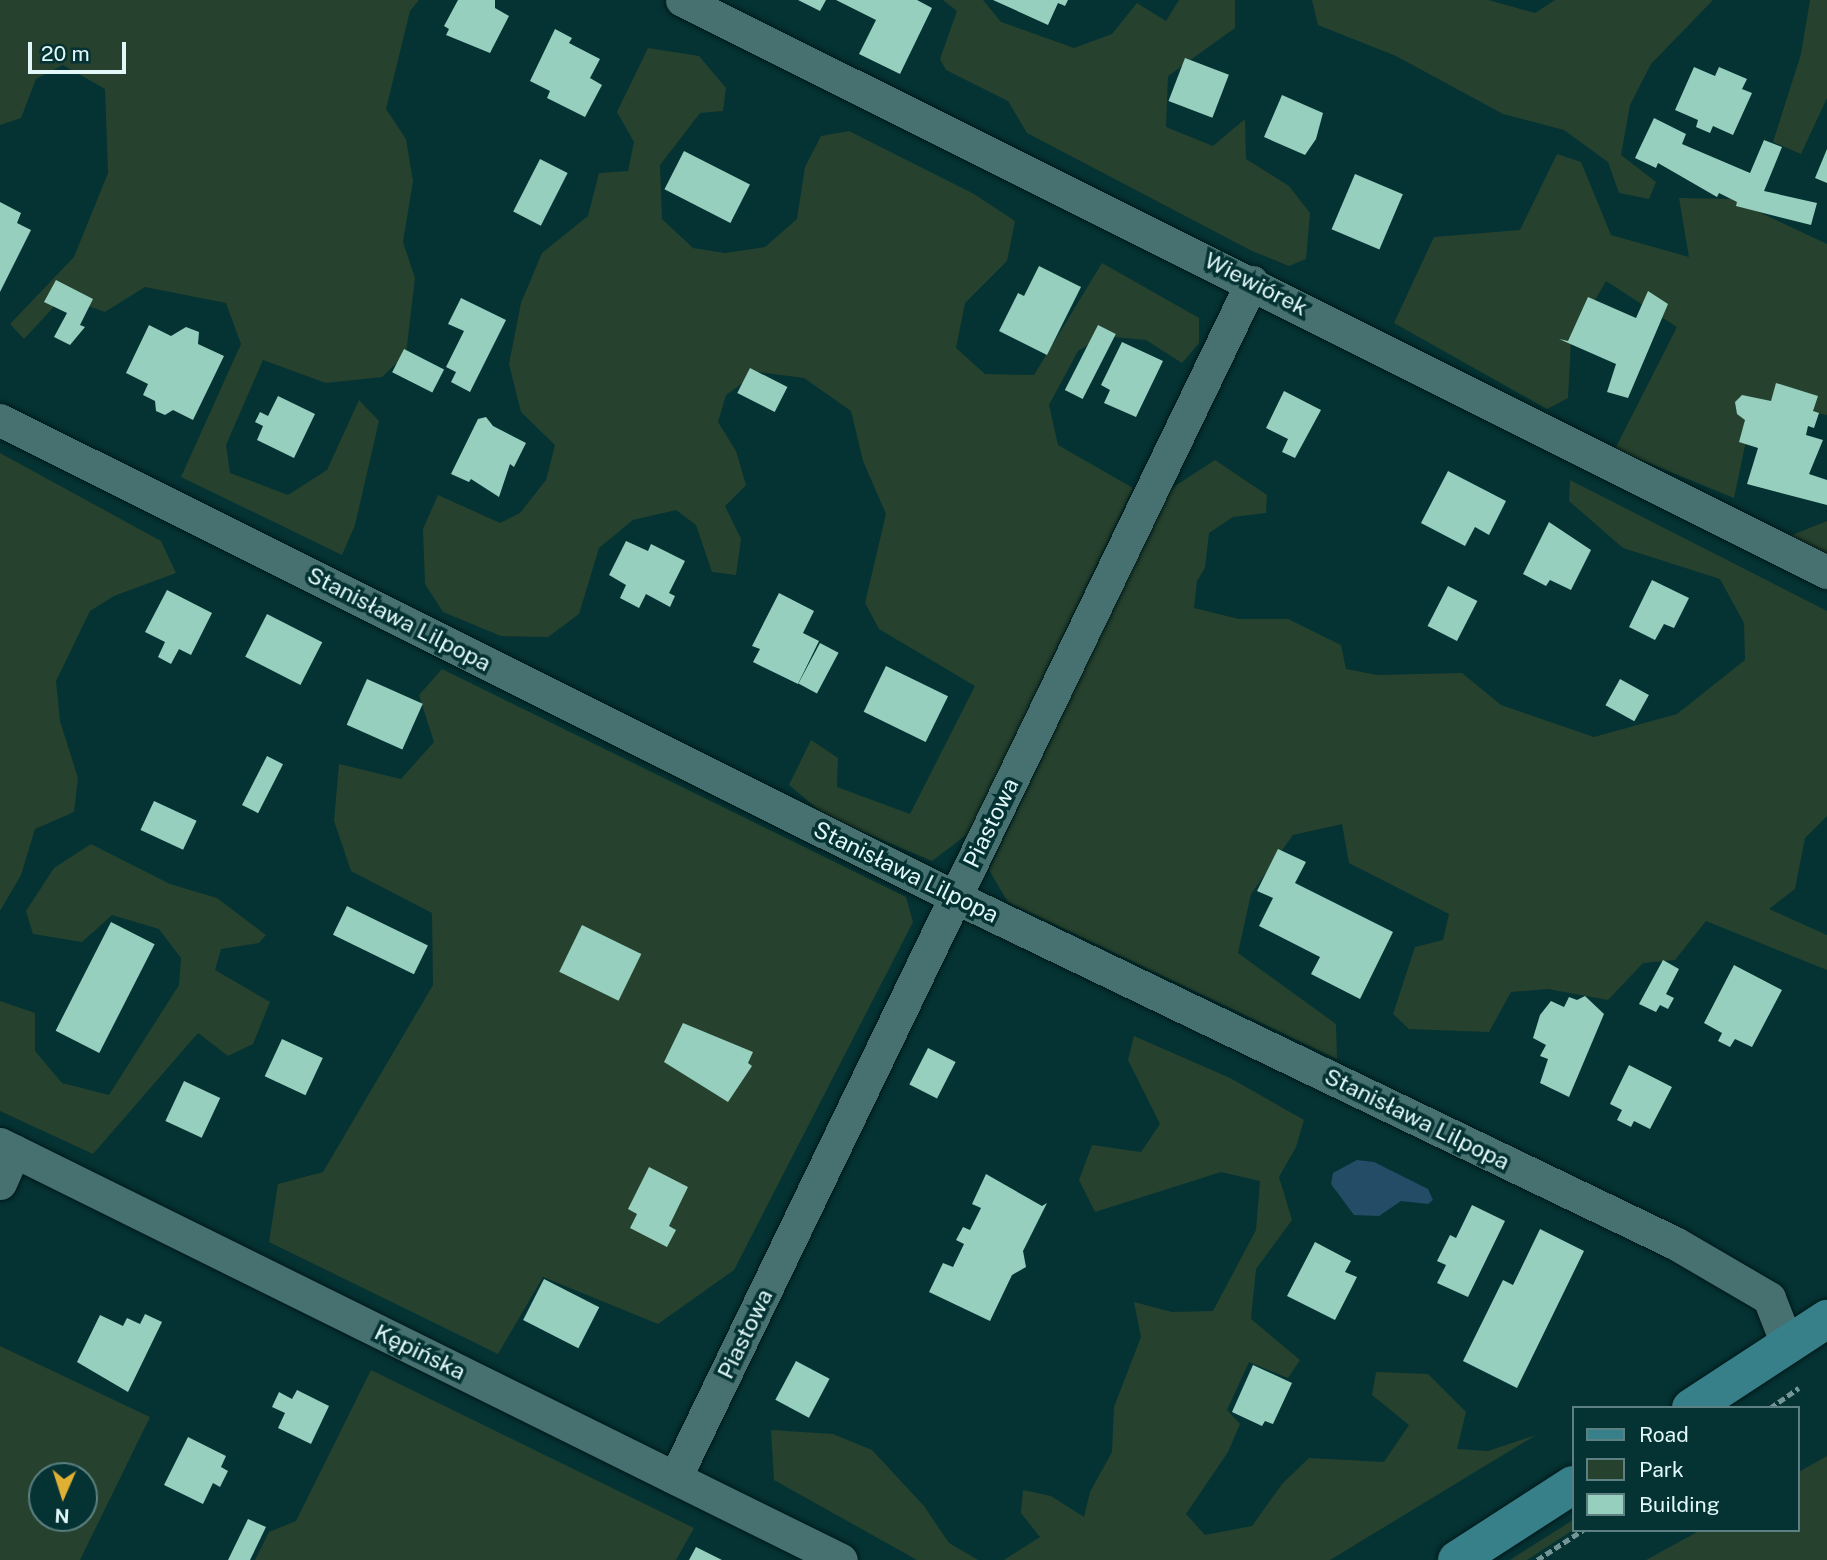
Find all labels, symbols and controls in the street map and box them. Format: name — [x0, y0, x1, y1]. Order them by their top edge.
scale bar — [32, 28, 130, 72]
text: 20 m — [41, 41, 90, 66]
street label: Wiewiórek — [1200, 246, 1312, 322]
street label: Stanisława Lilpopa — [303, 561, 495, 677]
street label: Piastowa — [958, 774, 1024, 872]
street label: Stanisława Lilpopa — [809, 815, 1003, 929]
street label: Stanisława Lilpopa — [1320, 1062, 1514, 1176]
street label: Piastowa — [712, 1285, 778, 1383]
street label: Kępińska — [370, 1318, 470, 1386]
legend — [1572, 1406, 1799, 1532]
text: Road — [1639, 1422, 1689, 1447]
text: Park — [1639, 1457, 1684, 1482]
north arrow — [28, 1462, 98, 1532]
text: Building — [1639, 1492, 1720, 1517]
text: N — [54, 1505, 70, 1527]

